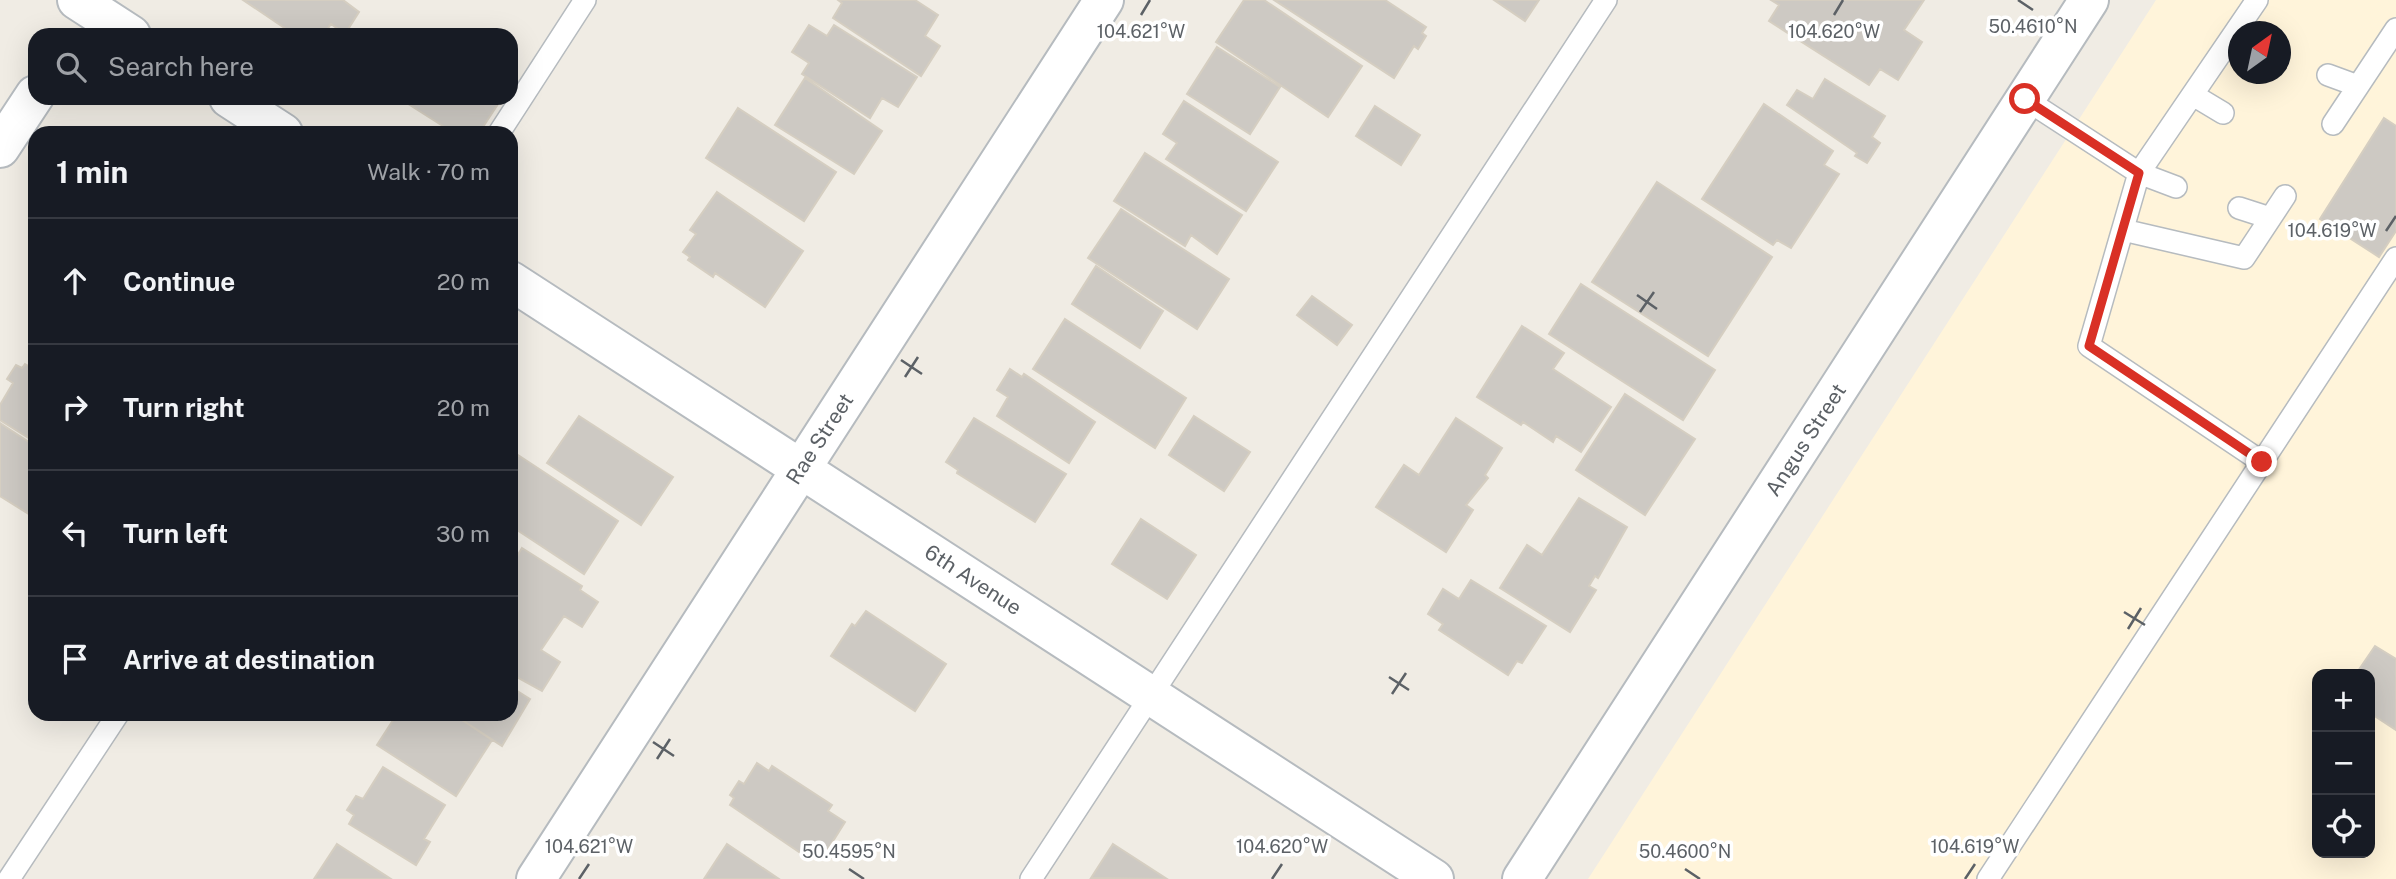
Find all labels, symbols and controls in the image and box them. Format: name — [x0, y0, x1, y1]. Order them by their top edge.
text: 50.4610°N — [1988, 16, 2078, 37]
text: 104.621°W — [1097, 21, 1185, 42]
text: 104.620°W — [1788, 21, 1880, 42]
north arrow — [2228, 21, 2291, 84]
search box — [28, 28, 518, 105]
icon: search — [52, 48, 90, 86]
text: Search here — [108, 51, 254, 82]
route start — [2009, 83, 2040, 114]
text: 1 min — [56, 154, 128, 190]
text: Walk · 70 m — [367, 158, 490, 185]
text: 104.619°W — [2288, 220, 2376, 241]
icon: ahead — [56, 262, 94, 300]
text: Continue — [123, 266, 235, 297]
text: 20 m — [437, 268, 490, 295]
street label: Angus Street — [1760, 379, 1851, 501]
icon: right — [56, 388, 94, 426]
street label: Rae Street — [781, 388, 858, 489]
text: Turn right — [123, 392, 245, 423]
text: 20 m — [437, 394, 490, 421]
route end — [2246, 446, 2277, 477]
icon: left — [56, 514, 94, 552]
text: Turn left — [123, 518, 228, 549]
text: 30 m — [436, 520, 490, 547]
street label: 6th Avenue — [920, 539, 1026, 620]
icon: arrive — [56, 640, 94, 678]
text: Arrive at destination — [123, 644, 375, 675]
map controls — [2312, 669, 2375, 858]
button: + — [2312, 669, 2375, 732]
button: − — [2312, 732, 2375, 795]
button: locate — [2312, 795, 2375, 858]
text: 104.621°W — [545, 836, 633, 857]
text: 104.620°W — [1236, 836, 1328, 857]
text: 104.619°W — [1931, 836, 2019, 857]
text: 50.4595°N — [802, 841, 896, 862]
text: 50.4600°N — [1639, 841, 1731, 862]

